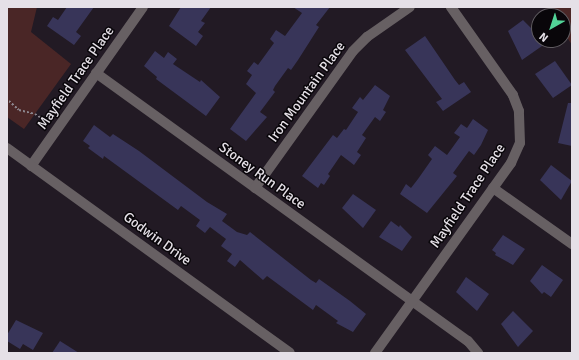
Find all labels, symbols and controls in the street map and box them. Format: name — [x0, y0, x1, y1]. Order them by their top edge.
north arrow — [531, 8, 571, 48]
street label: Mayfield Trace Place — [34, 23, 118, 133]
text: N — [537, 29, 551, 44]
street label: Iron Mountain Place — [265, 39, 349, 145]
street label: Stoney Run Place — [215, 139, 309, 213]
street label: Mayfield Trace Place — [427, 141, 509, 251]
street label: Godwin Drive — [120, 209, 194, 269]

